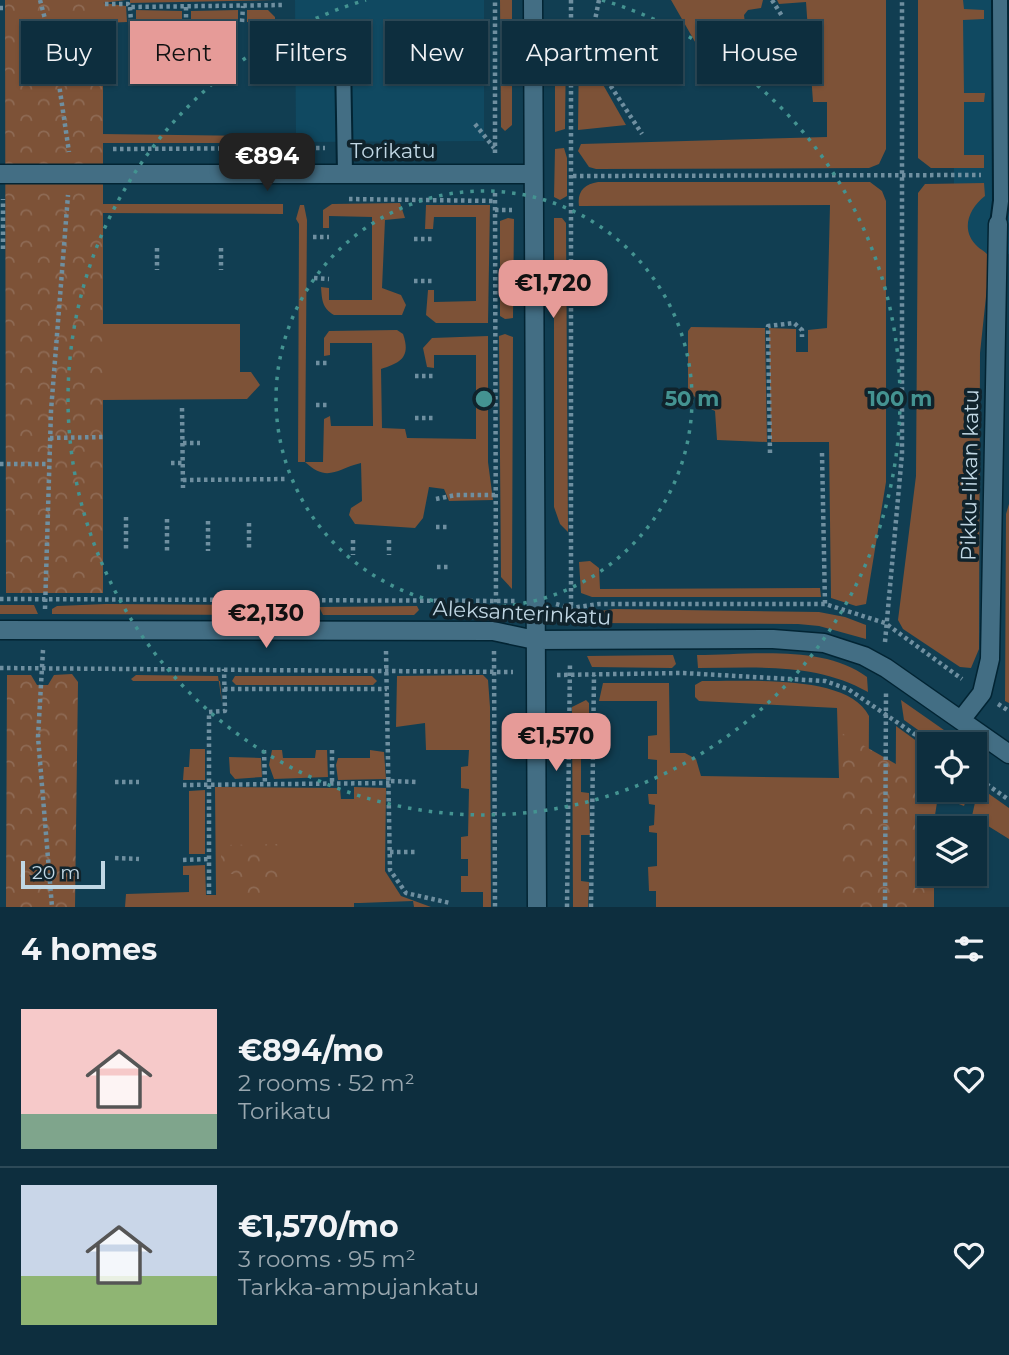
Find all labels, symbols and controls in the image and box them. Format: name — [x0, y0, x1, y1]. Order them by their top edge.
chip: Buy — [21, 21, 116, 84]
chip: Rent — [130, 21, 236, 84]
chip: Filters — [250, 21, 371, 84]
chip: New — [385, 21, 488, 84]
chip: Apartment — [502, 21, 683, 84]
chip: House — [697, 21, 822, 84]
pin: €894 — [226, 134, 308, 193]
street label: Torikatu — [350, 138, 436, 163]
text: €894 — [235, 142, 299, 170]
pin: €1,720 — [496, 260, 610, 320]
text: €1,720 — [515, 269, 592, 297]
text: 50 m — [665, 386, 719, 411]
text: 100 m — [868, 386, 932, 411]
centre of rings — [472, 387, 496, 411]
street label: Pikku-Iikan katu — [956, 389, 983, 561]
pin: €2,130 — [209, 590, 323, 650]
street label: Aleksanterinkatu — [432, 595, 612, 630]
text: €2,130 — [228, 599, 304, 627]
pin: €1,570 — [499, 714, 613, 773]
text: €1,570 — [518, 722, 594, 750]
map controls — [917, 732, 987, 886]
button: locate — [917, 732, 987, 802]
button: layers — [917, 816, 987, 886]
scale bar — [21, 858, 105, 890]
text: 20 m — [32, 861, 80, 884]
icon: filters — [950, 930, 988, 968]
text: 4 homes — [21, 931, 157, 968]
text: €894/mo — [238, 1032, 383, 1069]
icon: home — [77, 1037, 161, 1121]
icon: heart — [950, 1060, 988, 1098]
text: 2 rooms · 52 m² — [238, 1069, 415, 1097]
text: Torikatu — [238, 1097, 331, 1125]
text: €1,570/mo — [238, 1208, 399, 1245]
icon: home — [77, 1213, 161, 1297]
icon: heart — [950, 1236, 988, 1274]
text: 3 rooms · 95 m² — [238, 1245, 416, 1273]
text: Tarkka-ampujankatu — [238, 1273, 479, 1301]

